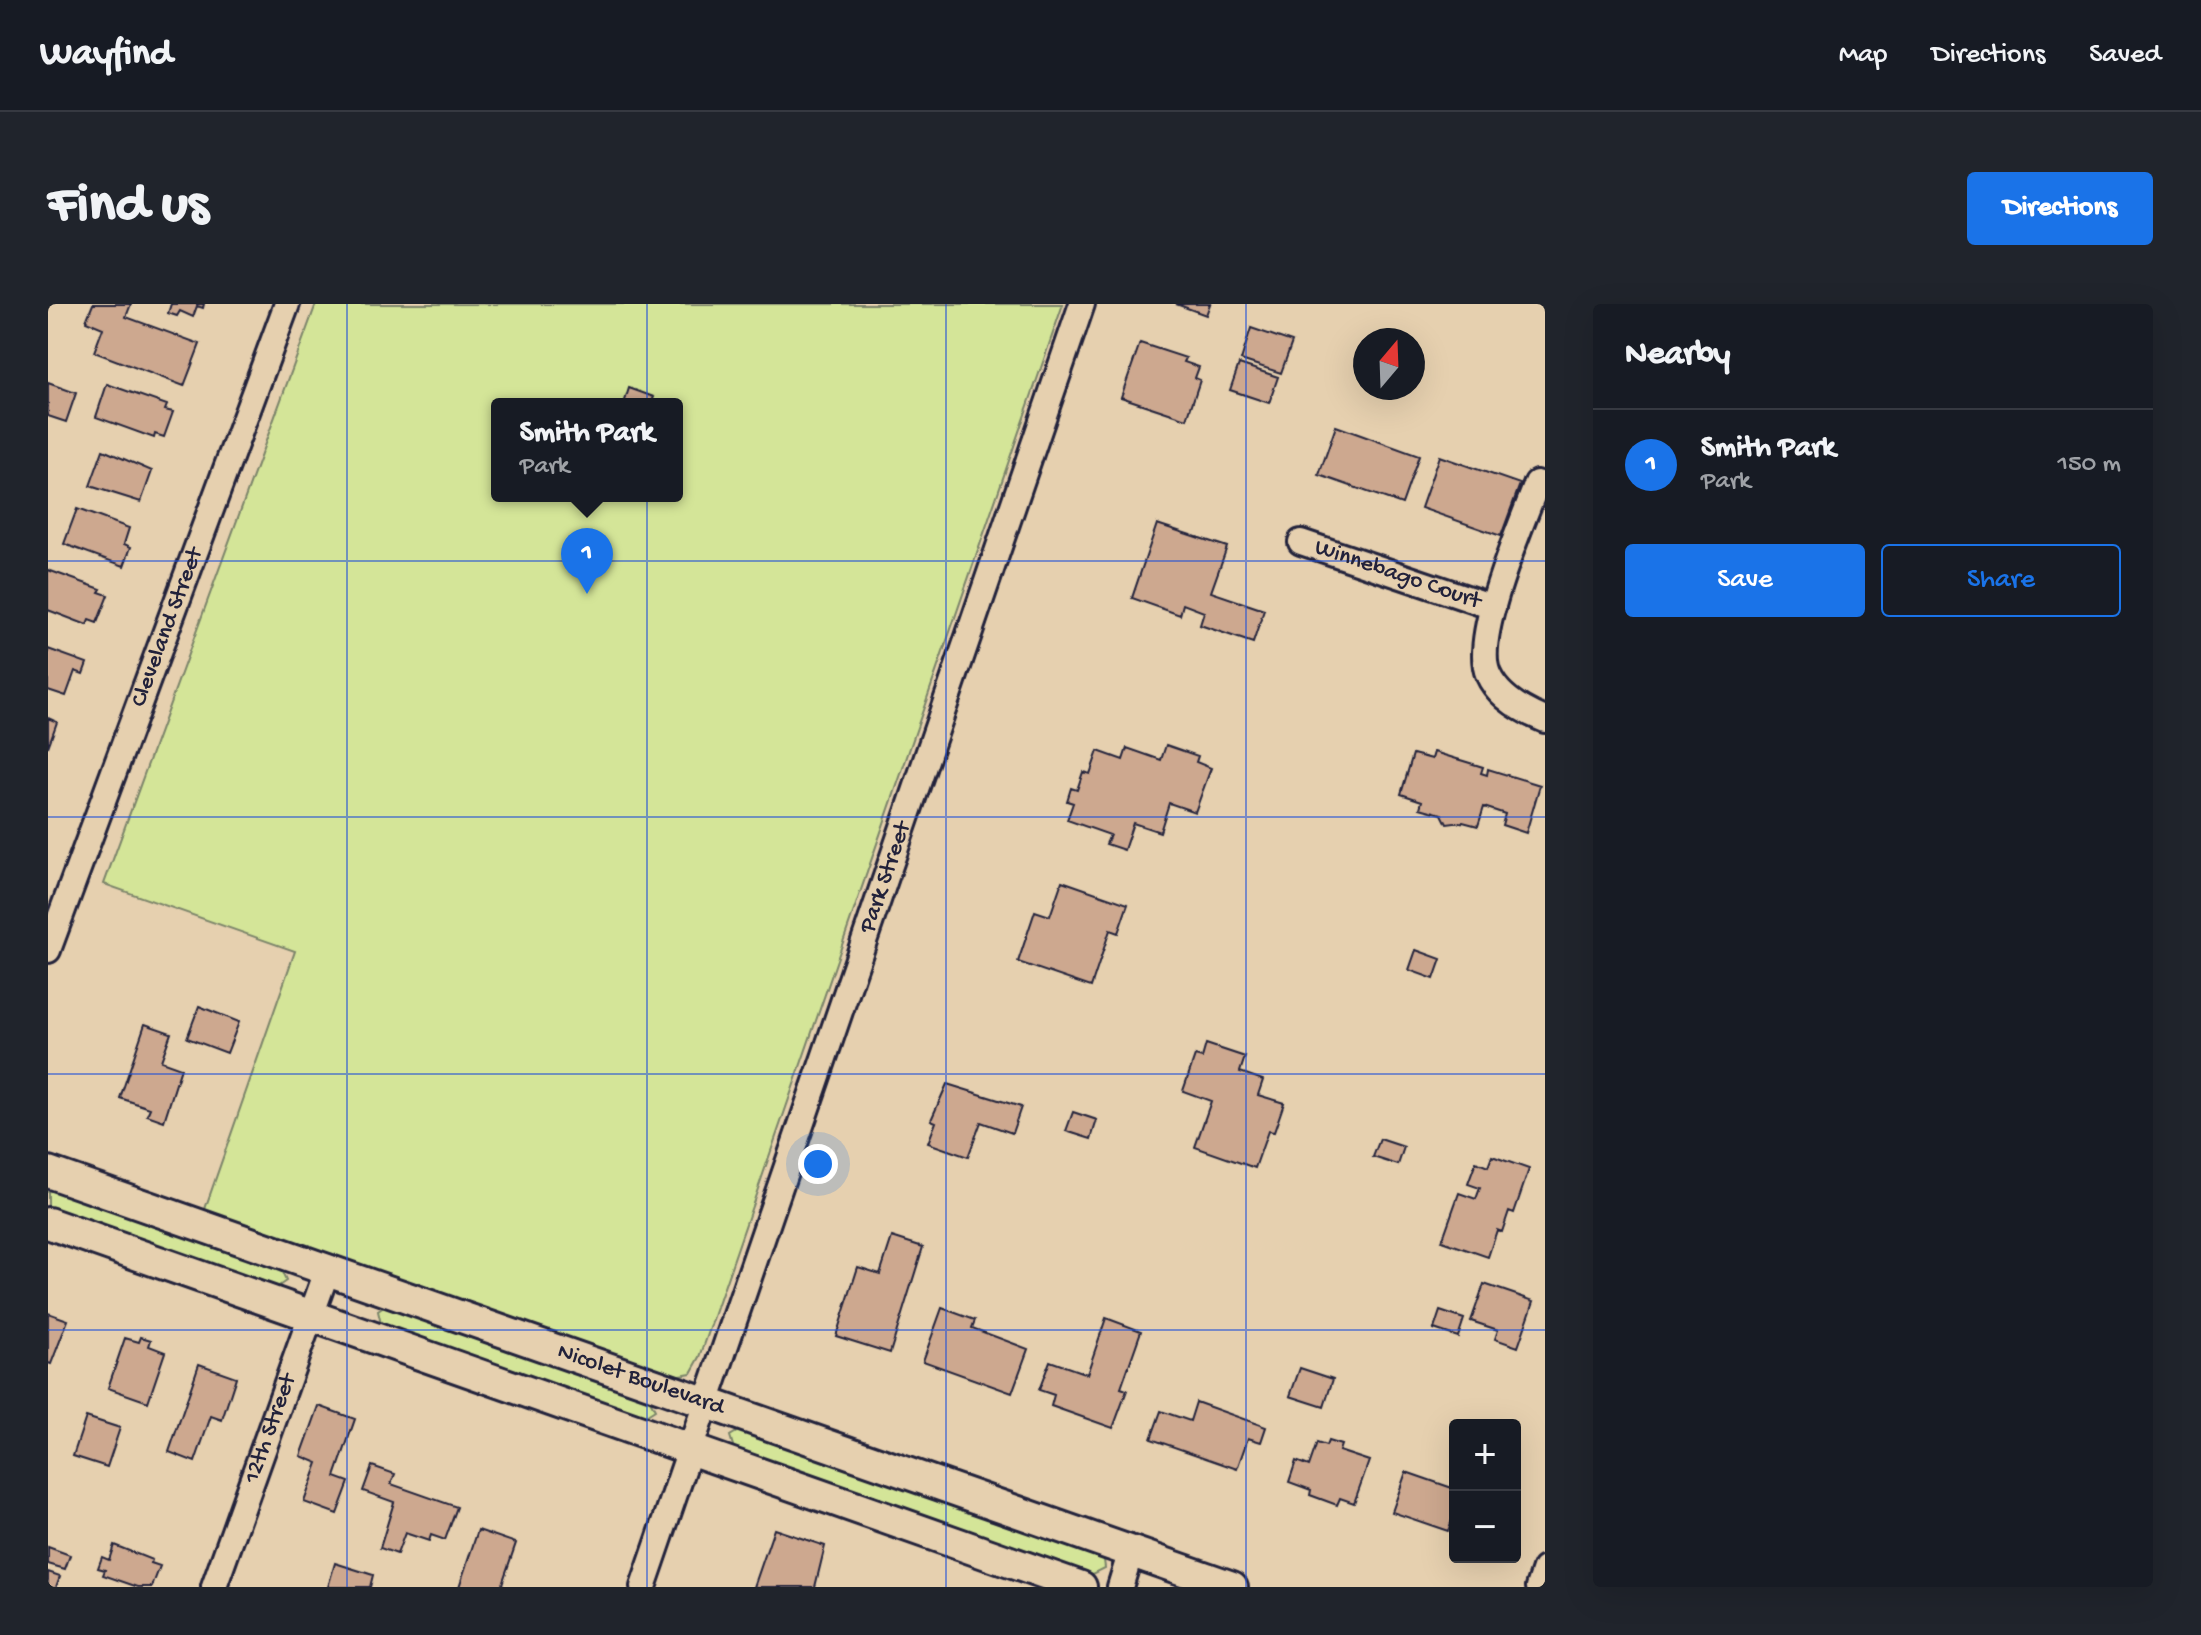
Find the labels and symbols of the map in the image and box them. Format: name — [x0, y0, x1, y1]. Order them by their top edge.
north arrow — [1353, 328, 1425, 400]
pin: 1 — [561, 528, 613, 594]
street label: Winnebago Court — [1311, 533, 1487, 617]
street label: Cleveland Street — [125, 542, 211, 711]
street label: Park Street — [853, 816, 919, 938]
your location — [798, 1144, 838, 1184]
street label: Nicolet Boulevard — [553, 1337, 730, 1423]
street label: 12th Street — [237, 1368, 304, 1488]

